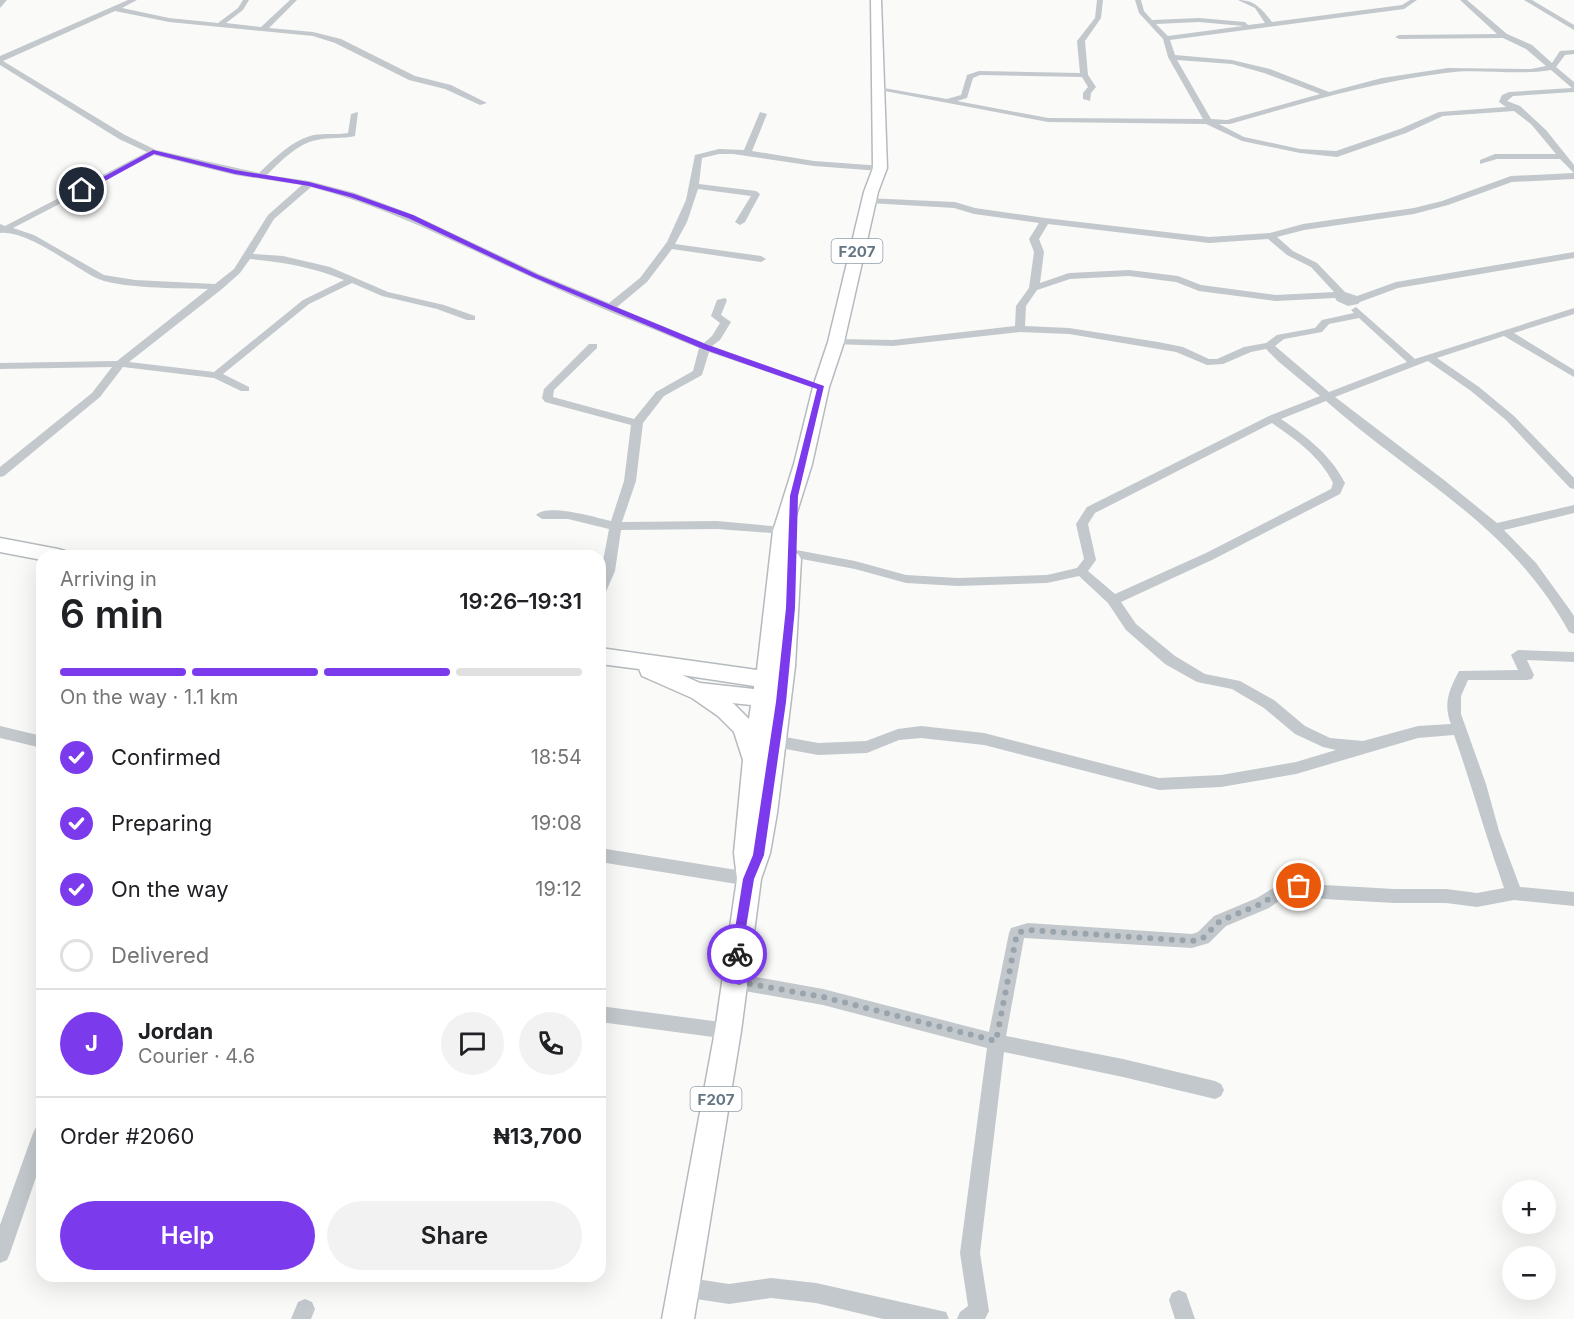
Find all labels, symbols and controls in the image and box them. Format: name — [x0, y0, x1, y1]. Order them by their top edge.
pin — [56, 164, 107, 215]
icon: home — [65, 173, 98, 206]
road number: F207 — [832, 239, 882, 263]
text: Arriving in — [60, 567, 157, 591]
text: 19:26–19:31 — [459, 588, 582, 614]
text: 6 min — [60, 590, 164, 637]
text: On the way · 1.1 km — [60, 685, 238, 709]
icon: check — [60, 741, 93, 774]
text: Confirmed — [111, 744, 221, 770]
text: 18:54 — [531, 745, 582, 769]
icon: check — [60, 807, 93, 840]
text: Preparing — [111, 810, 212, 836]
text: 19:08 — [531, 811, 582, 835]
pin — [1273, 860, 1324, 911]
icon: bag — [1282, 869, 1315, 902]
icon: check — [60, 873, 93, 906]
text: On the way — [111, 876, 229, 902]
text: 19:12 — [535, 877, 582, 901]
courier — [707, 924, 767, 984]
icon: bike — [721, 938, 754, 971]
text: Delivered — [111, 942, 209, 968]
button: chat — [441, 1012, 504, 1075]
button: phone — [519, 1012, 582, 1075]
text: Jordan — [138, 1018, 213, 1044]
text: J — [85, 1030, 98, 1056]
text: Courier · 4.6 — [138, 1044, 255, 1068]
road number: F207 — [690, 1087, 742, 1111]
text: Order #2060 — [60, 1123, 194, 1149]
text: ₦13,700 — [493, 1123, 582, 1149]
map controls — [1502, 1180, 1556, 1300]
button: + — [1502, 1180, 1556, 1234]
button: Help — [60, 1201, 315, 1270]
button: Share — [327, 1201, 582, 1270]
button: − — [1502, 1246, 1556, 1300]

